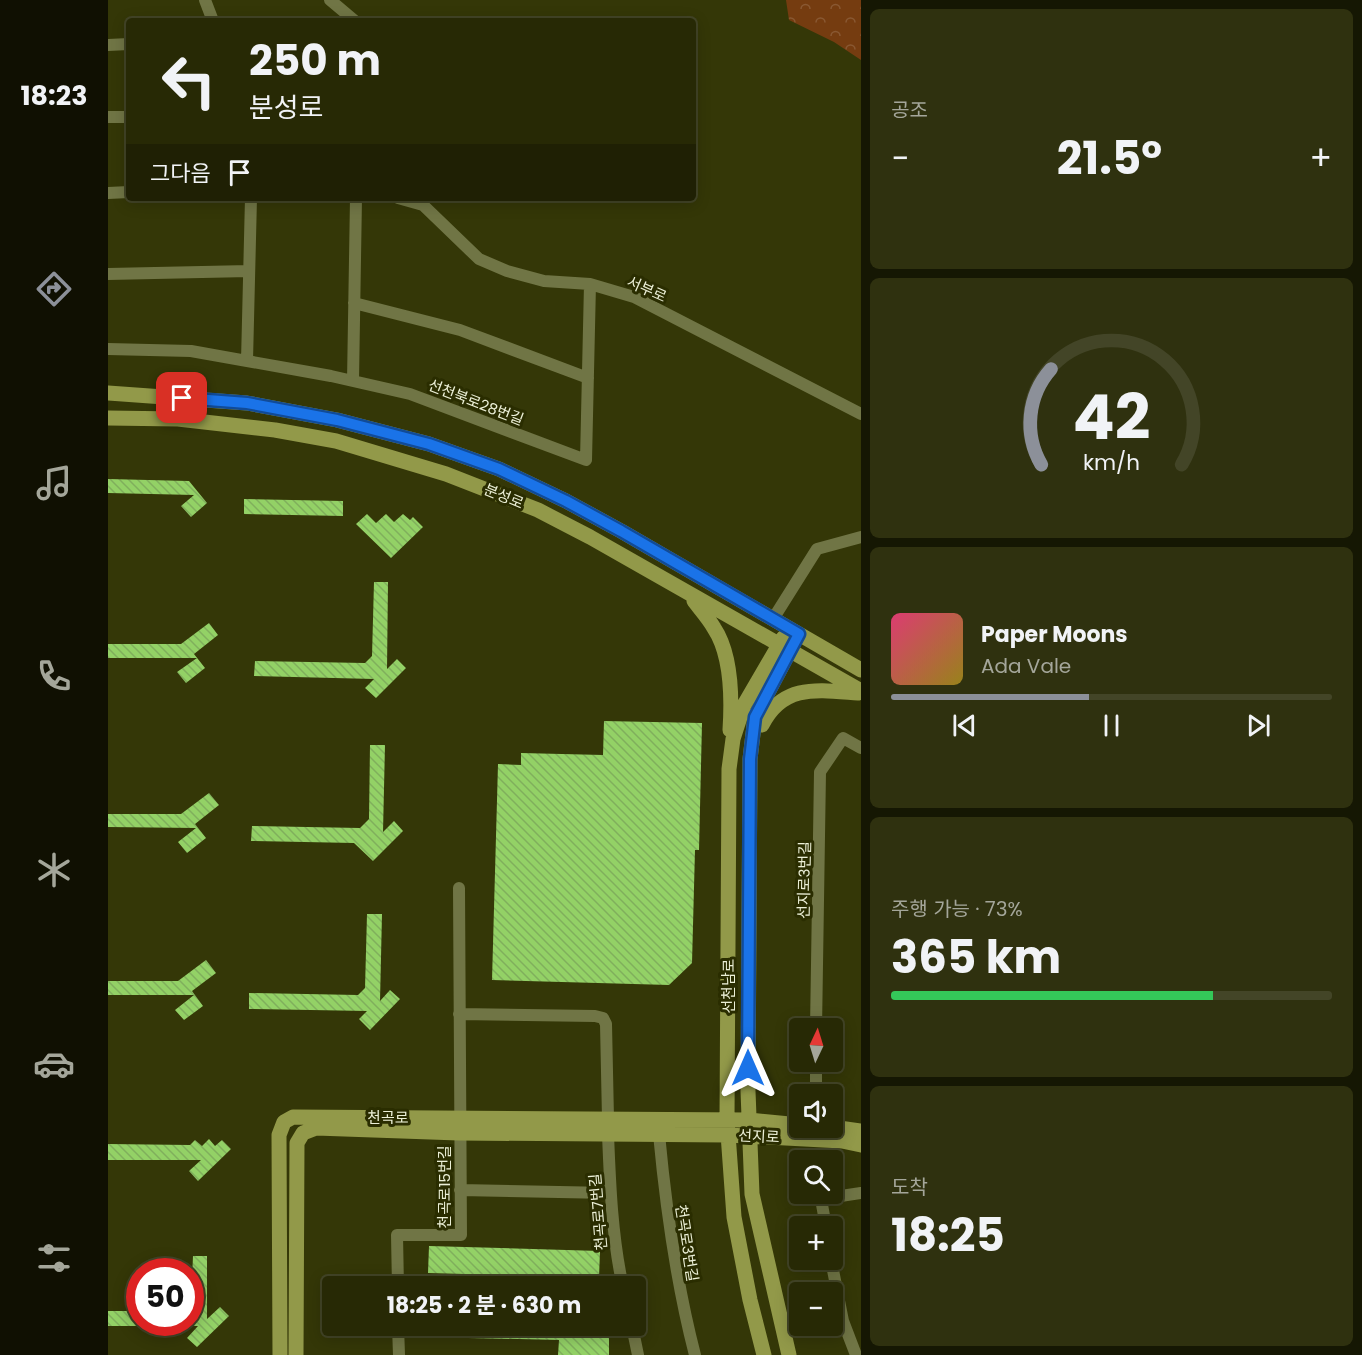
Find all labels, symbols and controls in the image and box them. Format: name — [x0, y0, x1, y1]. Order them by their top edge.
text: 250 m — [249, 31, 381, 90]
icon: left — [150, 42, 228, 120]
text: 18:23 — [20, 77, 88, 114]
text: 분성로 — [249, 89, 324, 126]
text: 공조 — [891, 96, 928, 124]
text: 21.5° — [1057, 127, 1162, 190]
text: − — [891, 135, 909, 182]
text: + — [1309, 135, 1332, 182]
icon: arrive — [223, 156, 256, 189]
text: 그다음 — [150, 158, 211, 189]
icon: directions — [33, 268, 75, 310]
street label: 서부로 — [624, 271, 670, 307]
pin — [156, 372, 207, 423]
text: 42 — [1073, 373, 1150, 461]
street label: 선천북로28번길 — [425, 374, 527, 430]
icon: arrive — [165, 381, 198, 414]
text: km/h — [1083, 448, 1140, 479]
icon: music — [33, 462, 75, 504]
street label: 분성로 — [481, 479, 527, 513]
text: Paper Moons — [981, 619, 1128, 650]
text: Ada Vale — [981, 652, 1071, 680]
icon: phone — [33, 655, 75, 697]
icon: previous — [948, 709, 981, 742]
icon: pause — [1095, 709, 1128, 742]
icon: next — [1242, 709, 1275, 742]
street label: 선지로3번길 — [793, 841, 815, 919]
icon: climate — [33, 849, 75, 891]
text: 주행 가능 · 73% — [891, 895, 1023, 923]
text: 365 km — [891, 926, 1061, 989]
street label: 선천남로 — [718, 958, 739, 1014]
north arrow — [789, 1018, 843, 1072]
map controls — [789, 1018, 843, 1336]
position arrow — [716, 1036, 780, 1100]
icon: car — [33, 1043, 75, 1085]
button: sound — [789, 1084, 843, 1138]
street label: 천곡로 — [367, 1107, 409, 1128]
street label: 선지로 — [738, 1124, 780, 1148]
street label: 천곡로15번길 — [434, 1145, 455, 1229]
button: search — [789, 1150, 843, 1204]
street label: 천곡로7번길 — [584, 1173, 612, 1251]
text: 도착 — [891, 1173, 928, 1201]
street label: 천곡로3번길 — [671, 1203, 703, 1283]
text: 18:25 — [891, 1204, 1005, 1267]
button: + — [789, 1216, 843, 1270]
icon: filters — [33, 1237, 75, 1279]
speed limit sign: 50 — [126, 1258, 204, 1336]
button: − — [789, 1282, 843, 1336]
text: 18:25 · 2 분 · 630 m — [387, 1290, 581, 1321]

